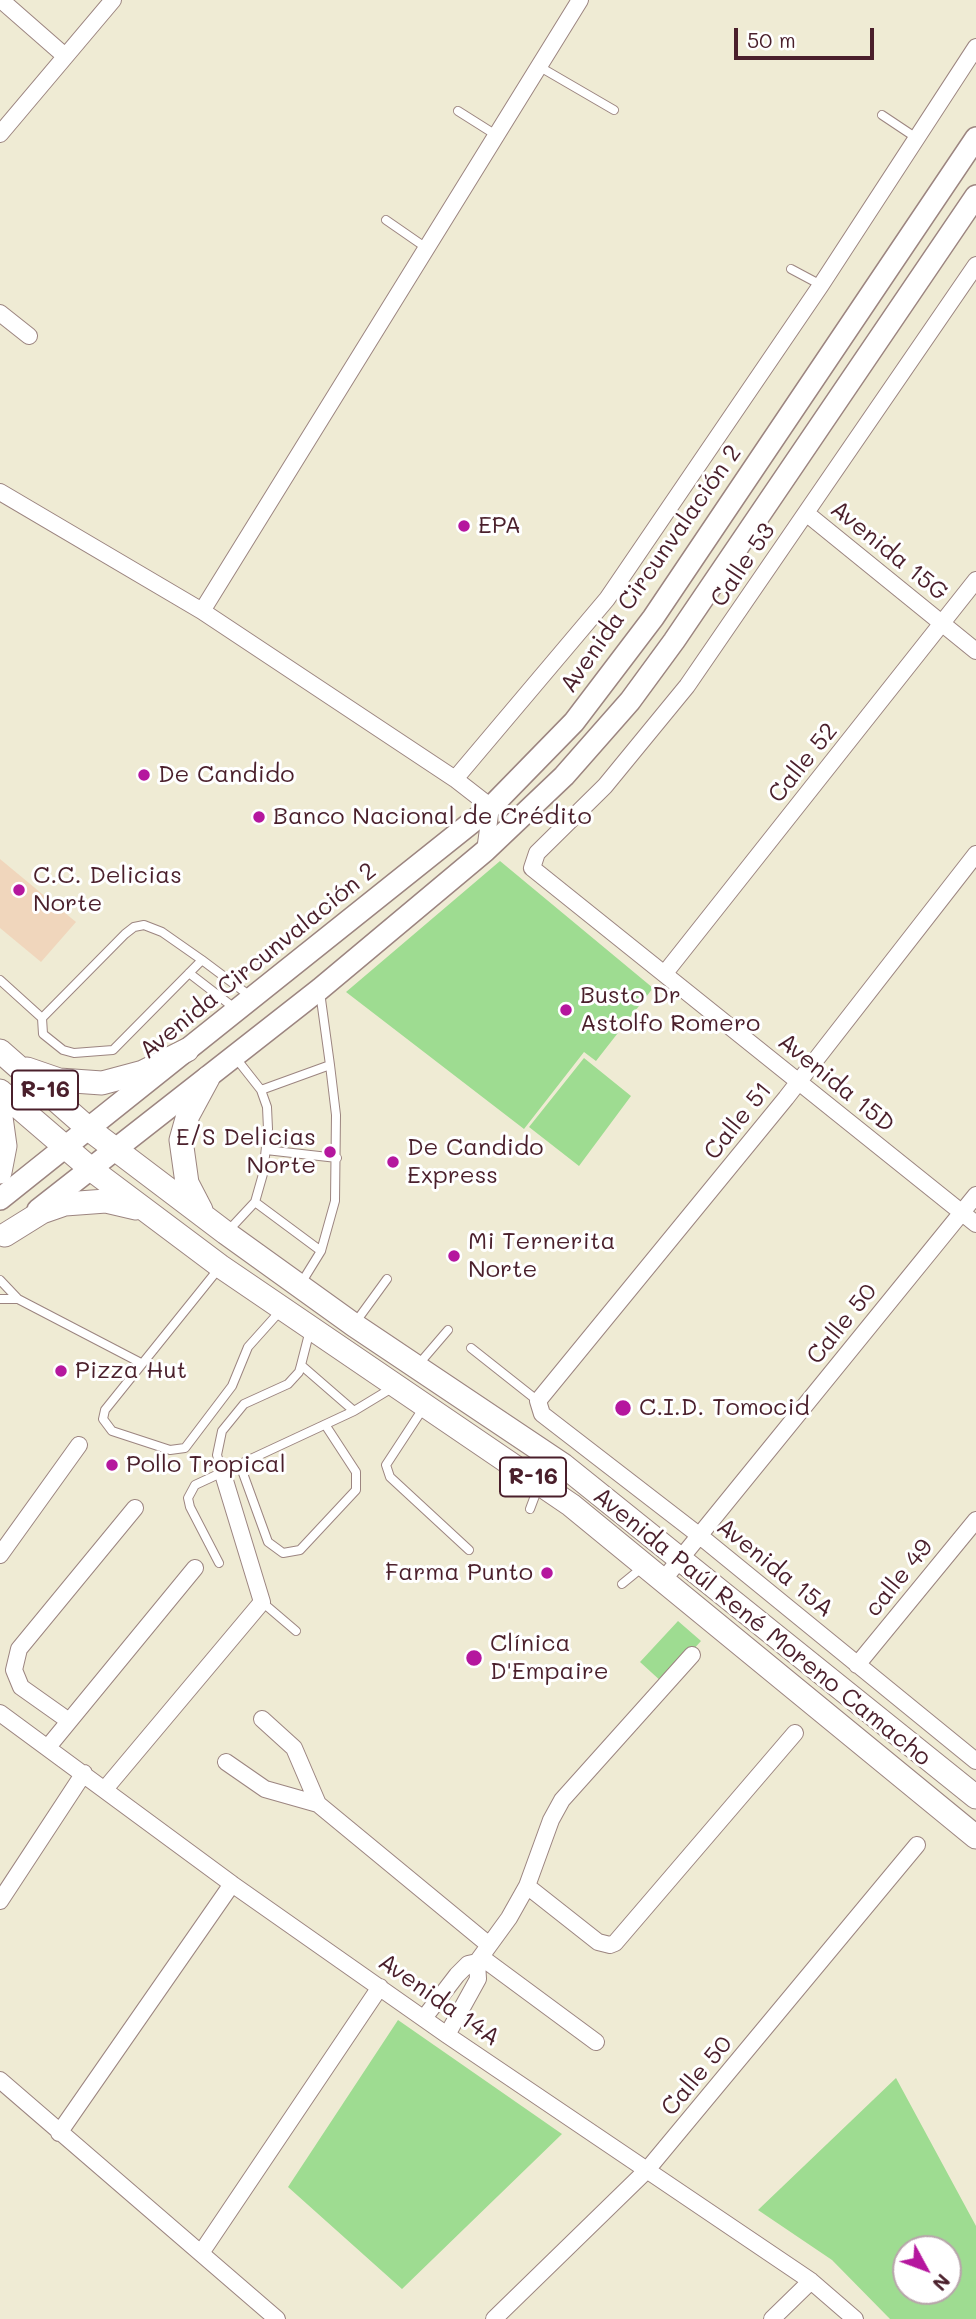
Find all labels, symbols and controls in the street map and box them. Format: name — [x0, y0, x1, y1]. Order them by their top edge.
scale bar — [738, 14, 878, 58]
text: 50 m — [747, 26, 796, 53]
street label: Avenida Circunvalación 2 — [554, 440, 748, 698]
street label: Avenida 15G — [824, 495, 954, 607]
place label: EPA — [478, 512, 521, 540]
marker: EPA — [456, 518, 472, 534]
street label: Calle 53 — [705, 518, 781, 612]
street label: Calle 52 — [762, 717, 844, 809]
place label: De Candido — [158, 761, 294, 789]
marker: De Candido — [136, 767, 152, 783]
place label: Banco Nacional de Crédito — [273, 803, 592, 831]
marker: Banco Nacional de Crédito — [251, 809, 267, 825]
street label: Avenida Circunvalación 2 — [134, 857, 382, 1065]
place label: C.C. Delicias Norte — [33, 862, 182, 918]
marker: C.C. Delicias Norte — [11, 882, 27, 898]
place label: Busto Dr Astolfo Romero — [580, 982, 760, 1038]
marker: Busto Dr Astolfo Romero — [558, 1002, 574, 1018]
street label: Avenida 15D — [772, 1027, 900, 1139]
road number: R-16 — [12, 1070, 78, 1110]
street label: Calle 51 — [698, 1076, 778, 1166]
place label: E/S Delicias Norte — [176, 1124, 316, 1180]
place label: De Candido Express — [407, 1134, 543, 1190]
marker: E/S Delicias Norte — [322, 1144, 338, 1160]
marker: De Candido Express — [385, 1154, 401, 1170]
place label: Mi Ternerita Norte — [468, 1228, 615, 1284]
marker: Mi Ternerita Norte — [446, 1248, 462, 1264]
street label: Calle 50 — [801, 1278, 883, 1370]
place label: Pizza Hut — [75, 1357, 187, 1385]
marker: Pizza Hut — [53, 1363, 69, 1379]
place label: C.I.D. Tomocid — [639, 1394, 810, 1422]
marker: C.I.D. Tomocid — [613, 1398, 633, 1418]
place label: Pollo Tropical — [126, 1451, 286, 1479]
marker: Pollo Tropical — [104, 1457, 120, 1473]
road number: R-16 — [500, 1458, 566, 1496]
street label: Avenida Paúl René Moreno Camacho — [587, 1482, 937, 1772]
street label: Avenida 15A — [711, 1512, 839, 1624]
street label: calle 49 — [859, 1533, 939, 1623]
place label: Farma Punto — [385, 1559, 533, 1587]
marker: Farma Punto — [539, 1565, 555, 1581]
place label: Clínica D'Empaire — [490, 1630, 609, 1686]
marker: Clínica D'Empaire — [464, 1648, 484, 1668]
street label: Avenida 14A — [373, 1948, 505, 2052]
street label: Calle 50 — [655, 2030, 739, 2122]
north arrow — [892, 2235, 962, 2305]
text: N — [928, 2269, 956, 2296]

